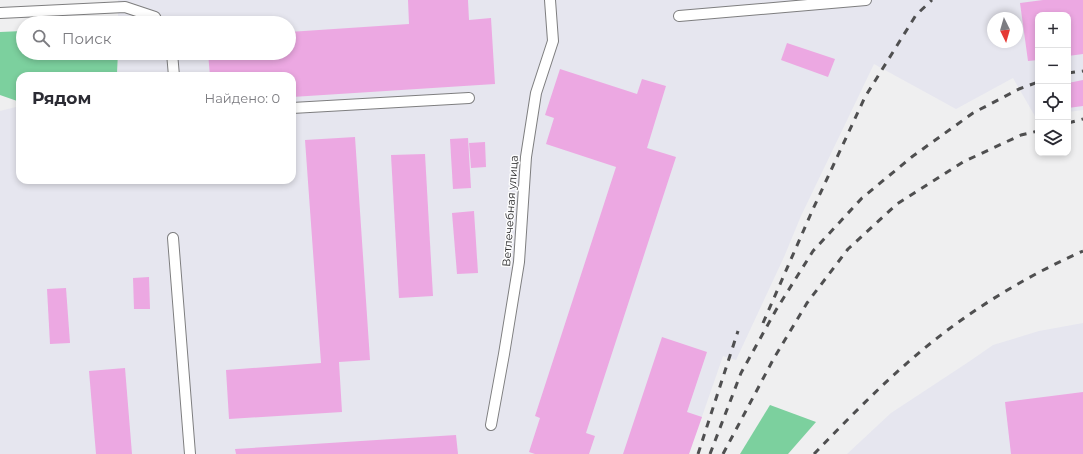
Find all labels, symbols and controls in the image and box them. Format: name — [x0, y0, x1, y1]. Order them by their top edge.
north arrow — [987, 12, 1023, 48]
map controls — [1035, 12, 1071, 156]
button: + — [1035, 12, 1071, 48]
search box — [16, 16, 296, 60]
icon: search — [30, 27, 52, 49]
text: Поиск — [62, 29, 111, 48]
button: − — [1035, 48, 1071, 84]
button: locate — [1035, 84, 1071, 120]
text: Рядом — [32, 88, 91, 108]
text: Найдено: 0 — [204, 90, 280, 106]
button: layers — [1035, 120, 1071, 156]
street label: Ветлечебная улица — [499, 155, 521, 267]

